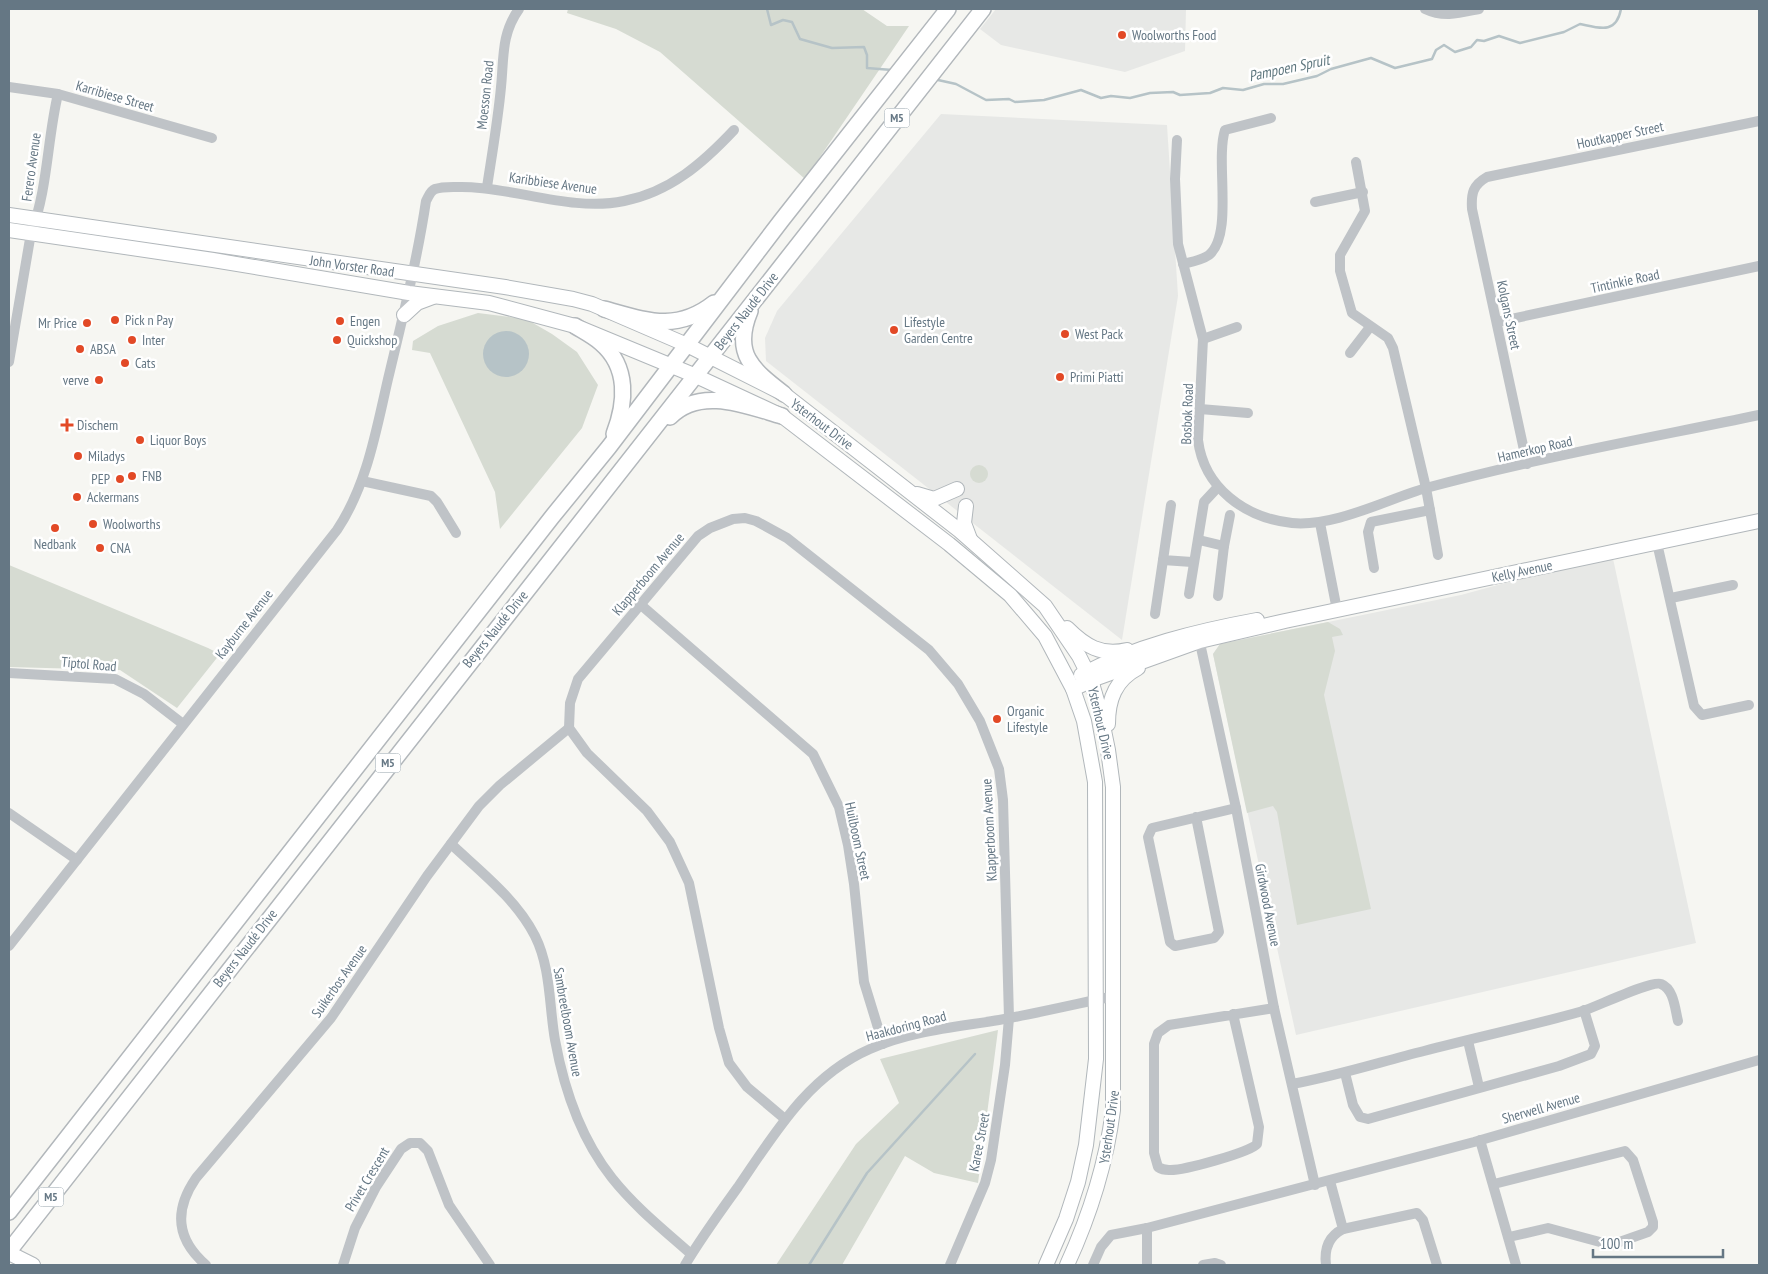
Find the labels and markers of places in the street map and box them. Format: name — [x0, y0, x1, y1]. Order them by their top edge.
place label: Woolworths Food — [1132, 26, 1216, 44]
marker: Woolworths Food — [1116, 29, 1128, 41]
place label: Pick n Pay — [125, 311, 174, 329]
place label: Engen — [350, 312, 380, 330]
place label: Lifestyle Garden Centre — [904, 313, 973, 347]
place label: Mr Price — [38, 314, 77, 332]
marker: Pick n Pay — [109, 314, 121, 326]
marker: Engen — [334, 315, 346, 327]
marker: Mr Price — [81, 317, 93, 329]
marker: Lifestyle Garden Centre — [888, 324, 900, 336]
place label: West Pack — [1075, 325, 1124, 343]
marker: West Pack — [1059, 328, 1071, 340]
place label: Inter — [142, 331, 165, 349]
place label: Quickshop — [347, 331, 397, 349]
marker: Inter — [126, 334, 138, 346]
marker: Quickshop — [331, 334, 343, 346]
place label: ABSA — [90, 340, 116, 358]
marker: ABSA — [74, 343, 86, 355]
place label: Cats — [135, 354, 156, 372]
marker: Cats — [119, 357, 131, 369]
place label: Primi Piatti — [1070, 368, 1124, 386]
place label: verve — [63, 371, 89, 389]
marker: Primi Piatti — [1054, 371, 1066, 383]
marker: verve — [93, 374, 105, 386]
place label: Dischem — [77, 416, 118, 434]
marker: Dischem — [61, 419, 73, 431]
place label: Liquor Boys — [150, 431, 207, 449]
marker: Liquor Boys — [134, 434, 146, 446]
place label: Miladys — [88, 447, 125, 465]
marker: Miladys — [72, 450, 84, 462]
place label: FNB — [142, 467, 162, 485]
place label: PEP — [91, 470, 110, 488]
marker: FNB — [126, 470, 138, 482]
marker: PEP — [114, 473, 126, 485]
place label: Ackermans — [87, 488, 139, 506]
marker: Ackermans — [71, 491, 83, 503]
place label: Woolworths — [103, 515, 161, 533]
marker: Woolworths — [87, 518, 99, 530]
marker: Nedbank — [49, 522, 61, 534]
place label: Nedbank — [34, 535, 77, 553]
place label: CNA — [110, 539, 131, 557]
marker: CNA — [94, 542, 106, 554]
place label: Organic Lifestyle — [1007, 702, 1048, 736]
marker: Organic Lifestyle — [991, 713, 1003, 725]

